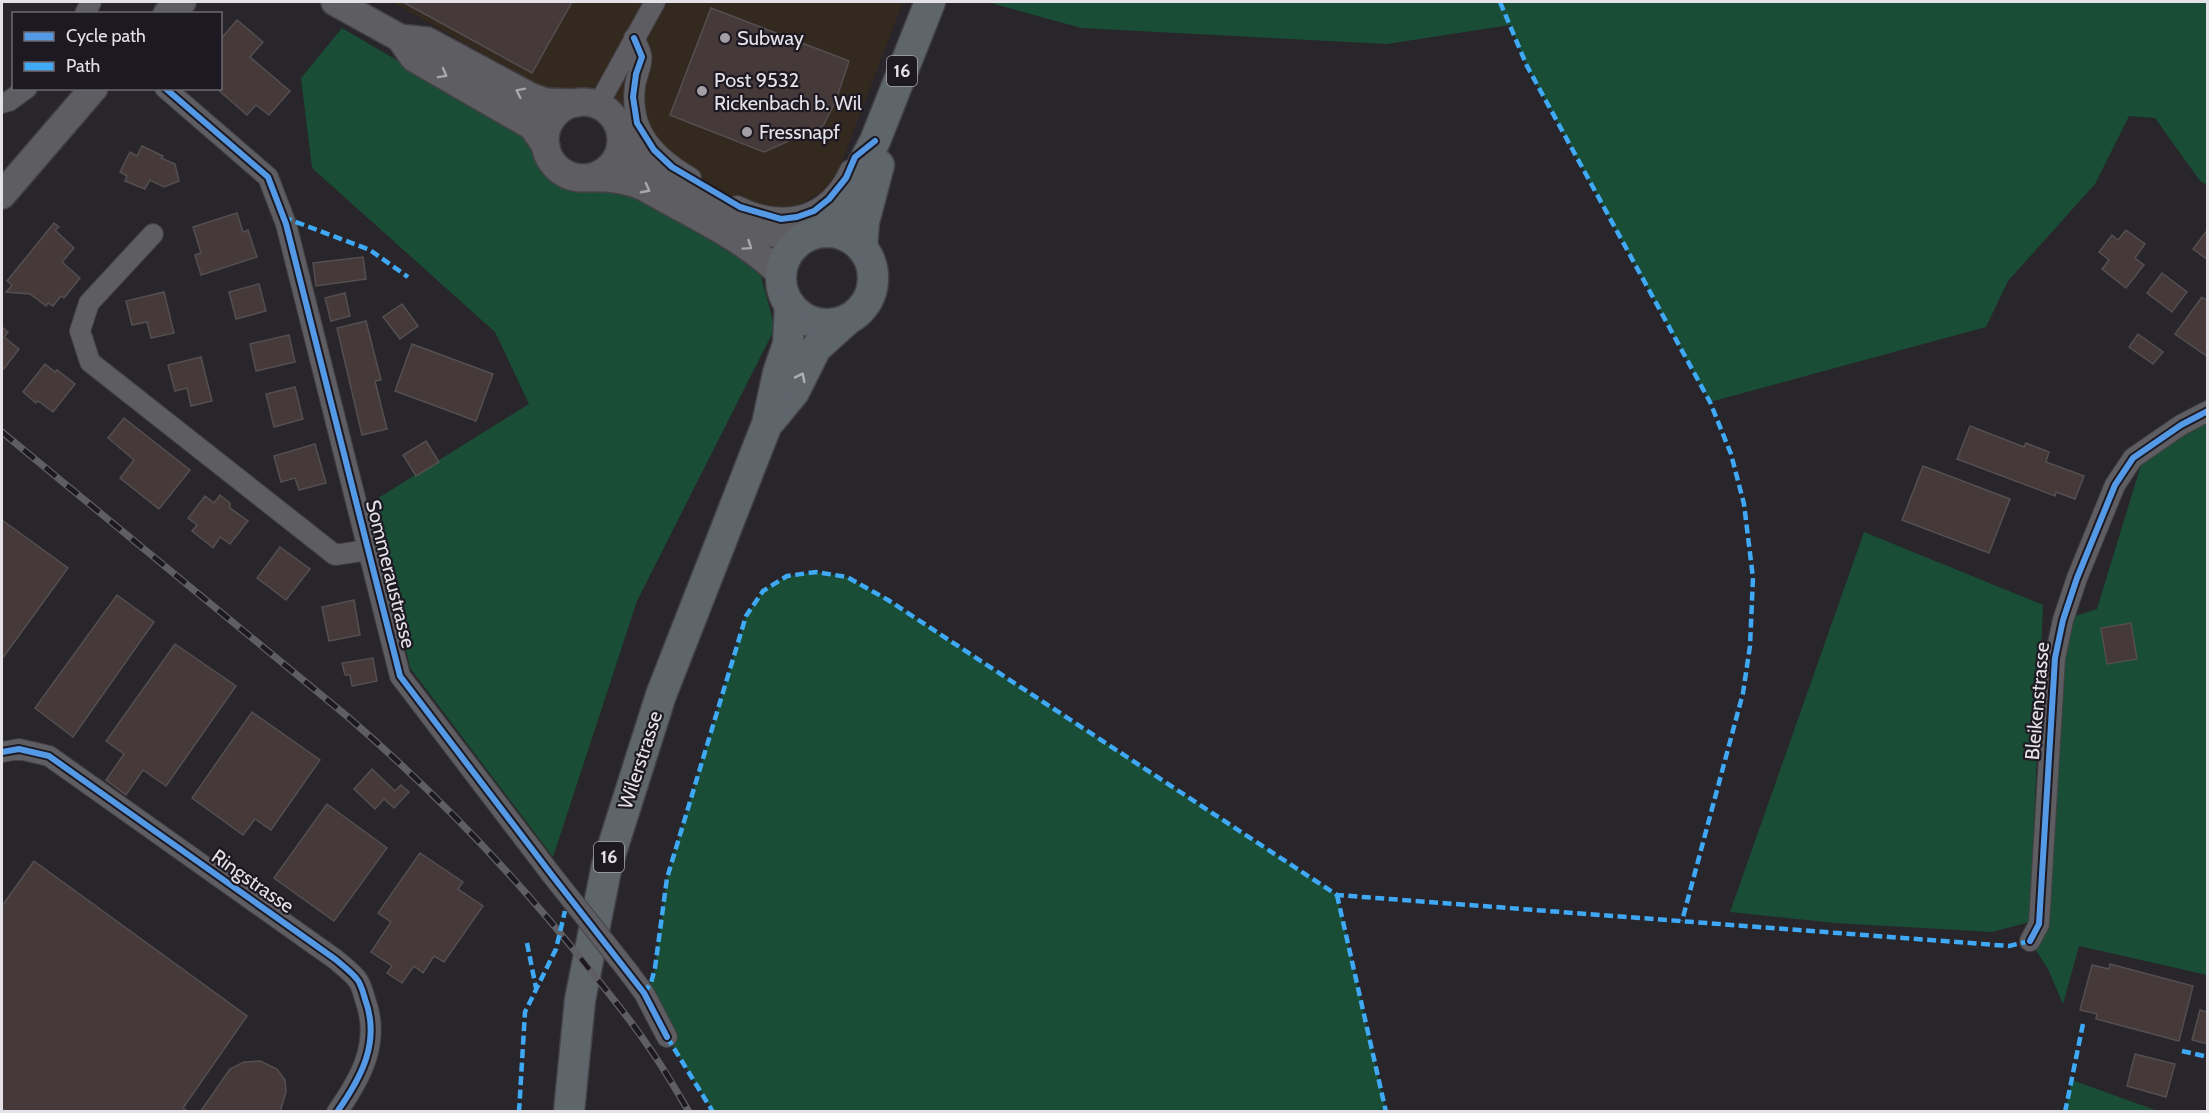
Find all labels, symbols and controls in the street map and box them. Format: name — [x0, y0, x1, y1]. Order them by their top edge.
legend — [12, 12, 222, 90]
text: Cycle path — [66, 25, 146, 47]
place label: Subway — [737, 26, 804, 50]
marker: Subway — [718, 31, 732, 45]
text: Path — [66, 55, 100, 77]
road number: 16 — [887, 56, 917, 86]
one-way arrow — [437, 67, 448, 78]
place label: Post 9532 Rickenbach b. Wil — [714, 68, 862, 115]
marker: Post 9532 Rickenbach b. Wil — [695, 84, 709, 98]
one-way arrow — [516, 88, 527, 100]
place label: Fressnapf — [759, 120, 840, 144]
marker: Fressnapf — [740, 125, 754, 139]
one-way arrow — [640, 182, 650, 193]
one-way arrow — [741, 239, 752, 250]
one-way arrow — [794, 373, 806, 384]
street label: Sommeraustrasse — [361, 497, 421, 651]
street label: Bleikenstrasse — [2020, 641, 2054, 761]
street label: Wilerstrasse — [613, 708, 667, 812]
road number: 16 — [594, 842, 624, 872]
street label: Ringstrasse — [207, 844, 299, 918]

